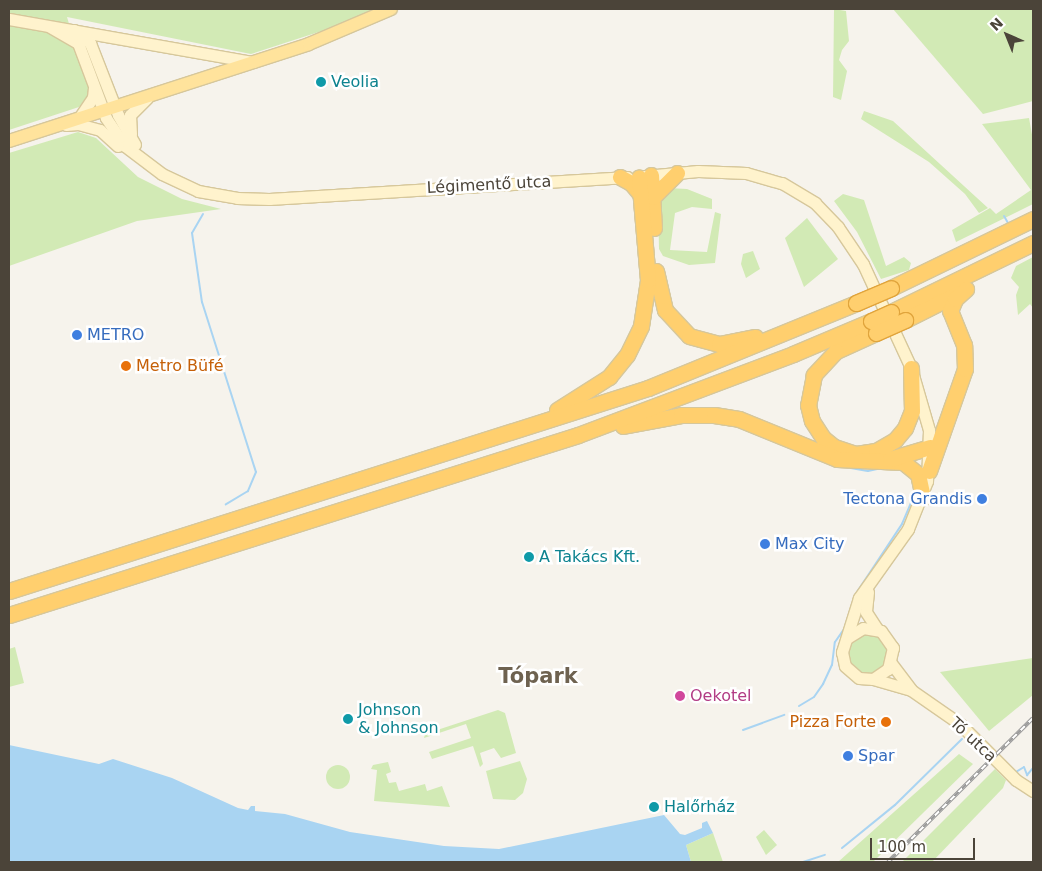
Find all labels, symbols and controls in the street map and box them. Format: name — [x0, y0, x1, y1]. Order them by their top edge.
north arrow — [982, 10, 1032, 60]
text: N — [987, 14, 1006, 34]
place label: Veolia — [331, 72, 379, 92]
marker: Veolia — [315, 76, 327, 88]
street label: Légimentő utca — [426, 172, 552, 198]
place label: METRO — [87, 325, 144, 345]
marker: METRO — [71, 329, 83, 341]
place label: Metro Büfé — [136, 356, 224, 376]
marker: Metro Büfé — [120, 360, 132, 372]
place label: Tectona Grandis — [843, 489, 972, 509]
marker: Tectona Grandis — [976, 493, 988, 505]
place label: Max City — [775, 534, 845, 554]
marker: Max City — [759, 538, 771, 550]
place label: A Takács Kft. — [539, 547, 640, 567]
marker: A Takács Kft. — [523, 551, 535, 563]
district label: Tópark — [498, 663, 578, 689]
place label: Oekotel — [690, 686, 751, 706]
marker: Oekotel — [674, 690, 686, 702]
place label: Johnson & Johnson — [358, 700, 439, 738]
place label: Pizza Forte — [789, 712, 876, 732]
marker: Johnson & Johnson — [342, 713, 354, 725]
street label: Tó utca — [946, 714, 1000, 766]
marker: Pizza Forte — [880, 716, 892, 728]
place label: Spar — [858, 746, 895, 766]
marker: Spar — [842, 750, 854, 762]
place label: Halőrház — [664, 797, 735, 817]
marker: Halőrház — [648, 801, 660, 813]
scale bar — [872, 828, 977, 860]
text: 100 m — [878, 838, 926, 856]

